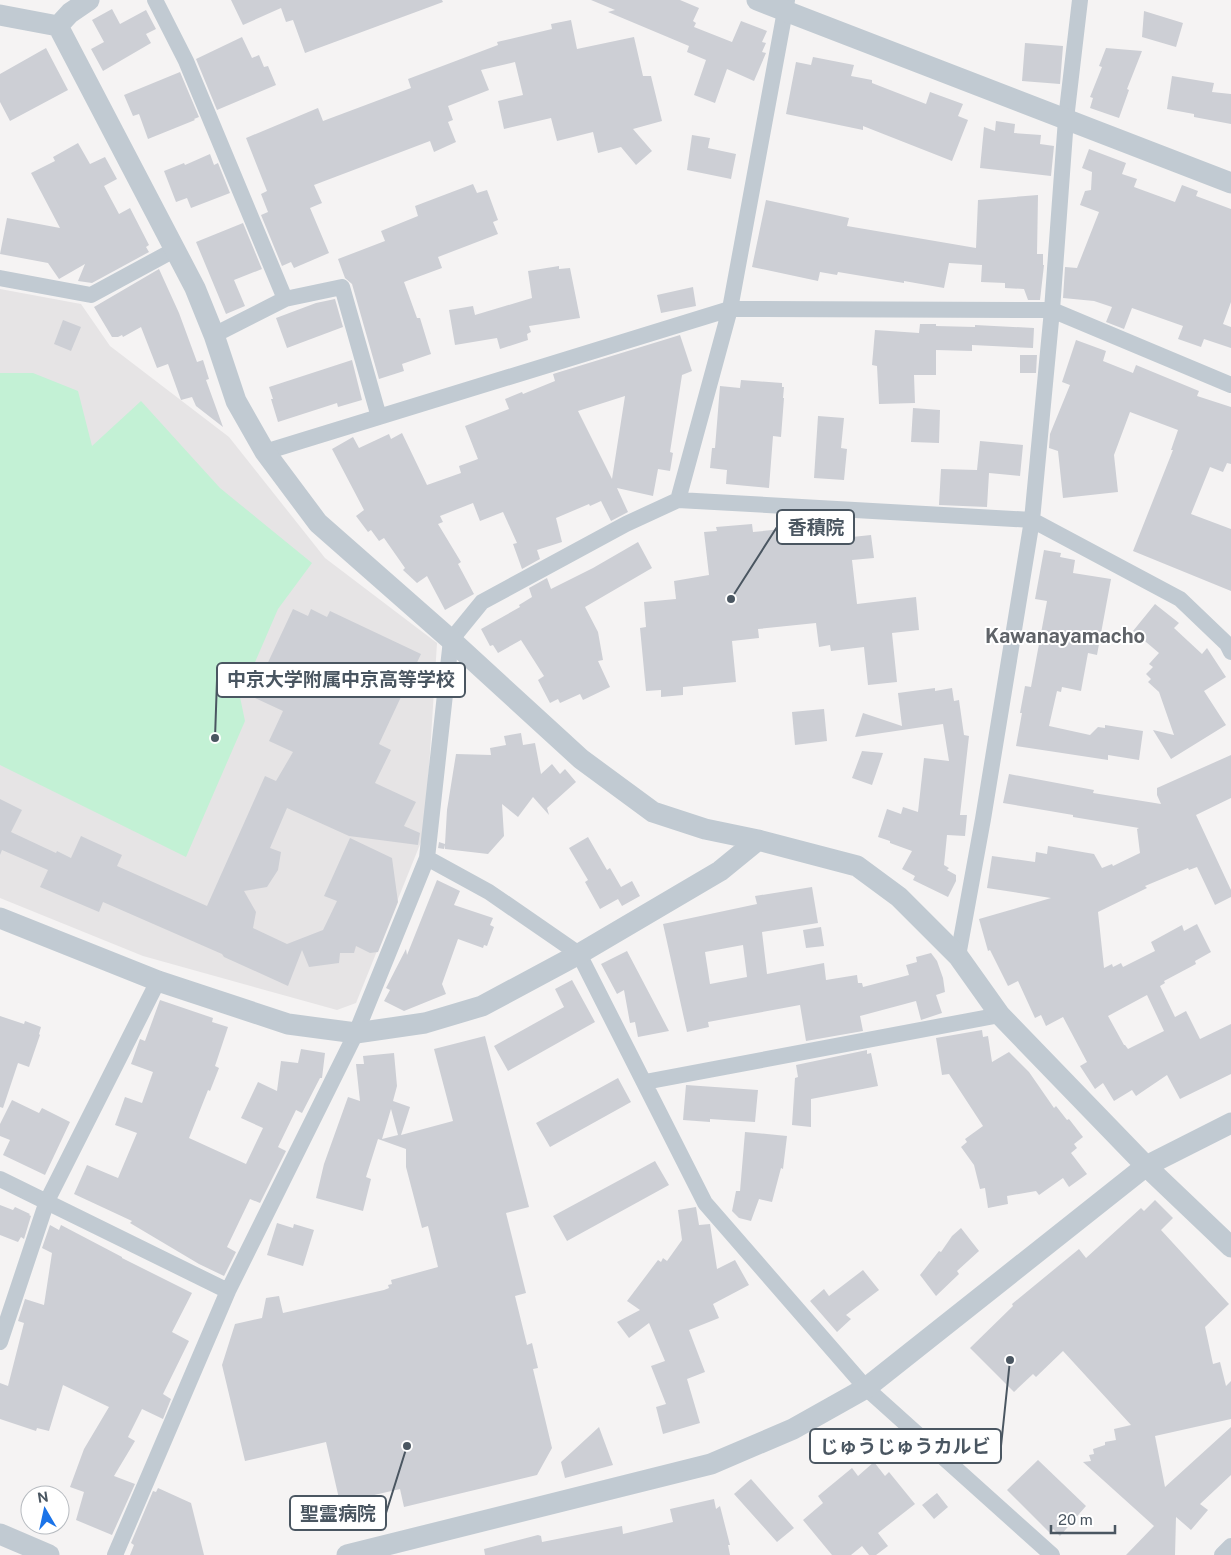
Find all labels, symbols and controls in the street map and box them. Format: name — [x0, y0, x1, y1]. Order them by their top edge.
callout: 香積院 — [777, 510, 854, 544]
text: 香積院 — [787, 516, 845, 538]
district label: Kawanayamacho — [985, 624, 1145, 648]
callout: 中京大学附属中京高等学校 — [217, 663, 465, 697]
text: 中京大学附属中京高等学校 — [227, 668, 455, 690]
callout: じゅうじゅうカルビ — [810, 1429, 1001, 1463]
text: じゅうじゅうカルビ — [819, 1435, 991, 1457]
north arrow — [20, 1485, 70, 1535]
text: N — [36, 1488, 50, 1506]
callout: 聖霊病院 — [290, 1496, 386, 1530]
text: 聖霊病院 — [300, 1502, 376, 1524]
scale bar — [1051, 1502, 1115, 1534]
text: 20 m — [1058, 1511, 1093, 1528]

